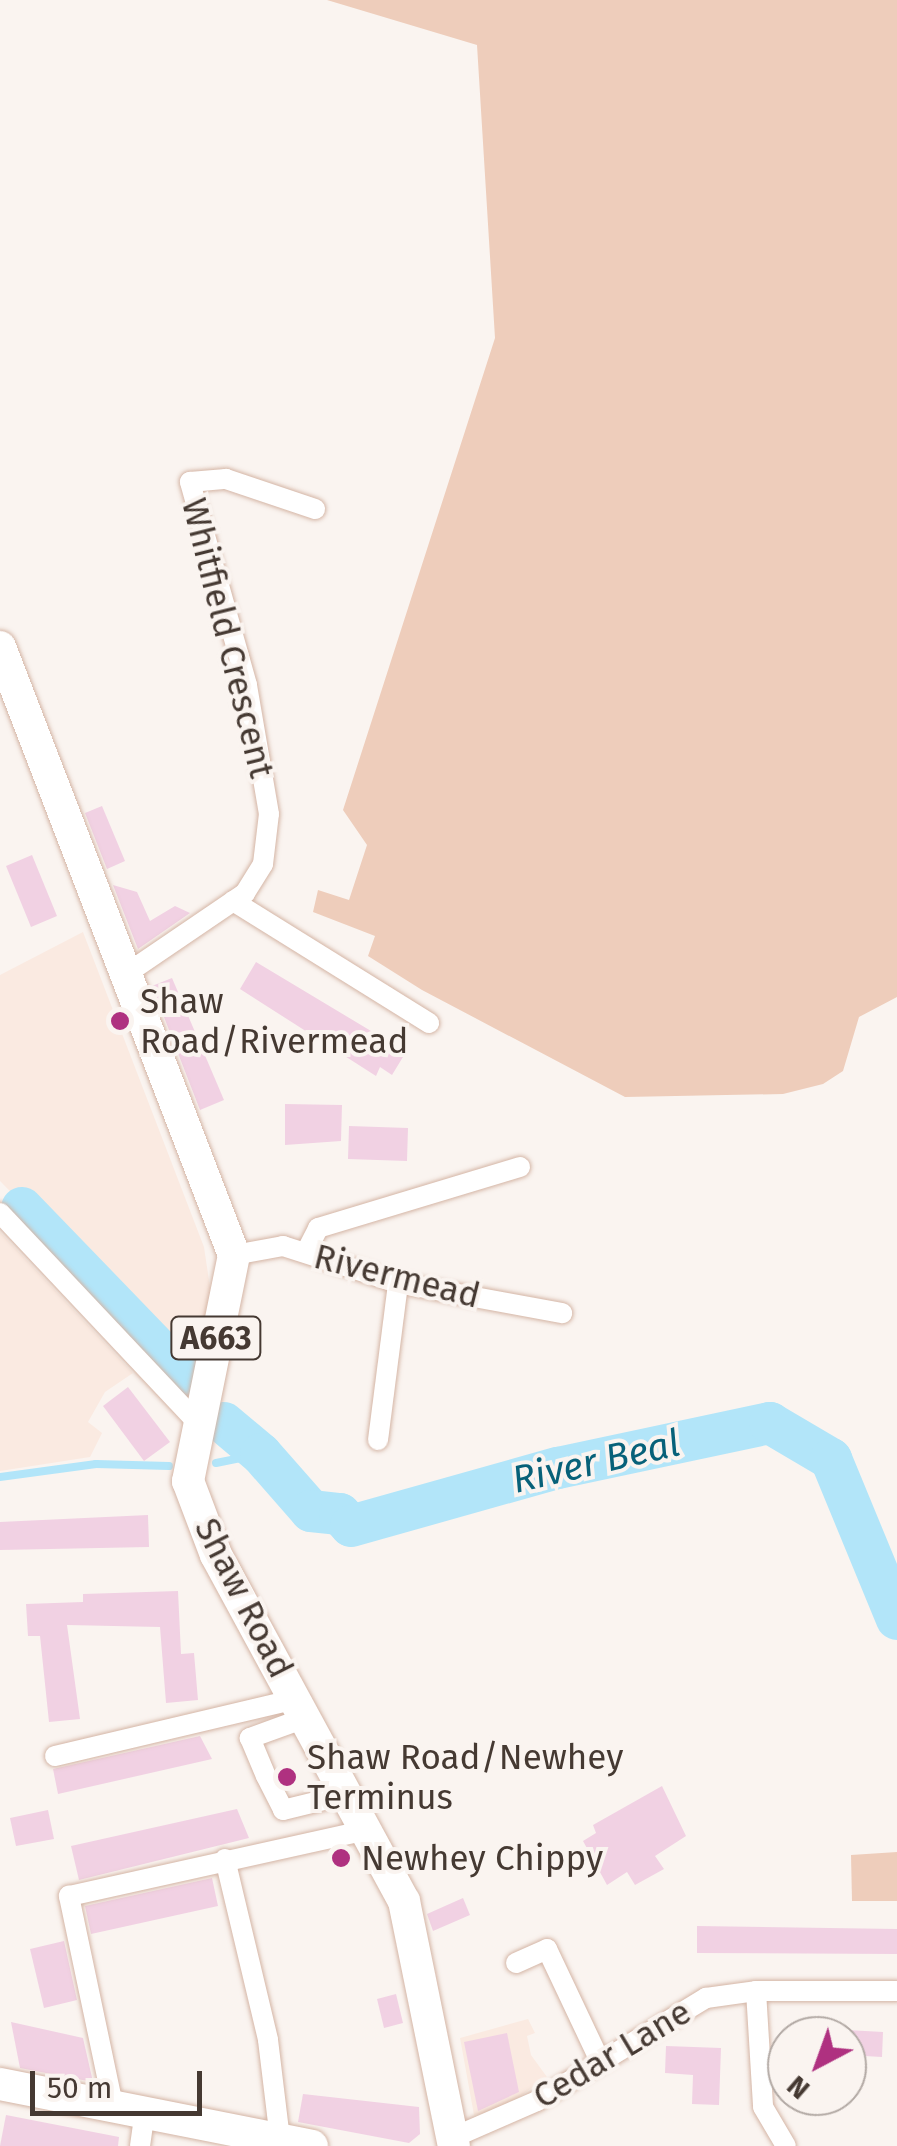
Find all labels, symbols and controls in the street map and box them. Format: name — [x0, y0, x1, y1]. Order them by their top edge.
street label: Whitfield Crescent — [173, 494, 283, 782]
place label: Shaw Road/Rivermead — [140, 980, 408, 1062]
marker: Shaw Road/Rivermead — [109, 1010, 131, 1032]
street label: Rivermead — [310, 1235, 484, 1317]
road number: A663 — [168, 1311, 264, 1365]
water label: River Beal — [508, 1421, 684, 1503]
street label: Shaw Road — [186, 1511, 302, 1685]
place label: Shaw Road/Newhey Terminus — [307, 1736, 623, 1818]
marker: Shaw Road/Newhey Terminus — [276, 1766, 298, 1788]
place label: Newhey Chippy — [361, 1837, 603, 1879]
marker: Newhey Chippy — [330, 1847, 352, 1869]
street label: Cedar Lane — [526, 1991, 698, 2117]
north arrow — [767, 2016, 867, 2116]
scale bar — [35, 2051, 208, 2113]
text: N — [780, 2069, 816, 2106]
text: 50 m — [47, 2070, 112, 2106]

